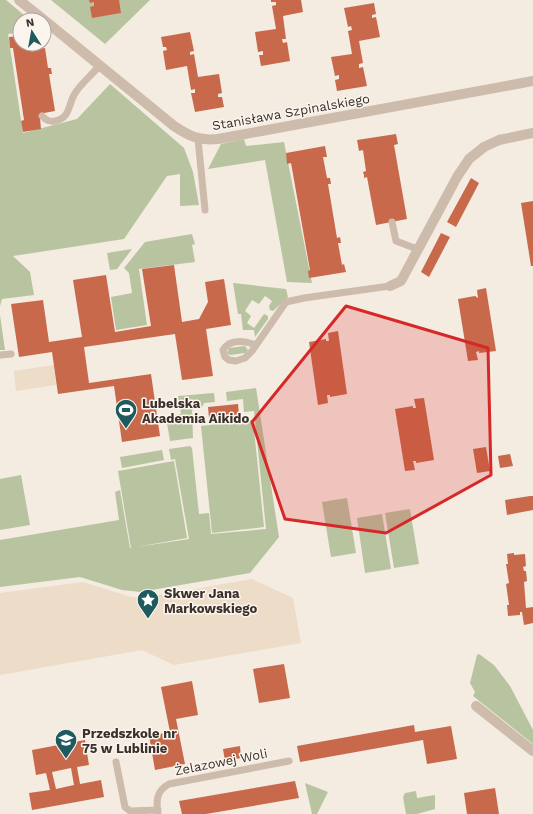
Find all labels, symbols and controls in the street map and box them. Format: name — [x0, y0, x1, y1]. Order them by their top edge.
north arrow — [12, 12, 52, 52]
text: N — [25, 16, 35, 30]
street label: Stanisława Szpinalskiego — [211, 91, 371, 133]
place label: Lubelska Akademia Aikido — [142, 396, 249, 426]
sports icon: Lubelska Akademia Aikido — [113, 397, 139, 430]
place label: Skwer Jana Markowskiego — [164, 586, 258, 616]
place icon: Skwer Jana Markowskiego — [135, 587, 161, 620]
place label: Przedszkole nr 75 w Lublinie — [82, 726, 177, 756]
school or university icon: Przedszkole nr 75 w Lublinie — [53, 727, 79, 760]
street label: Żelazowej Woli — [173, 746, 269, 778]

